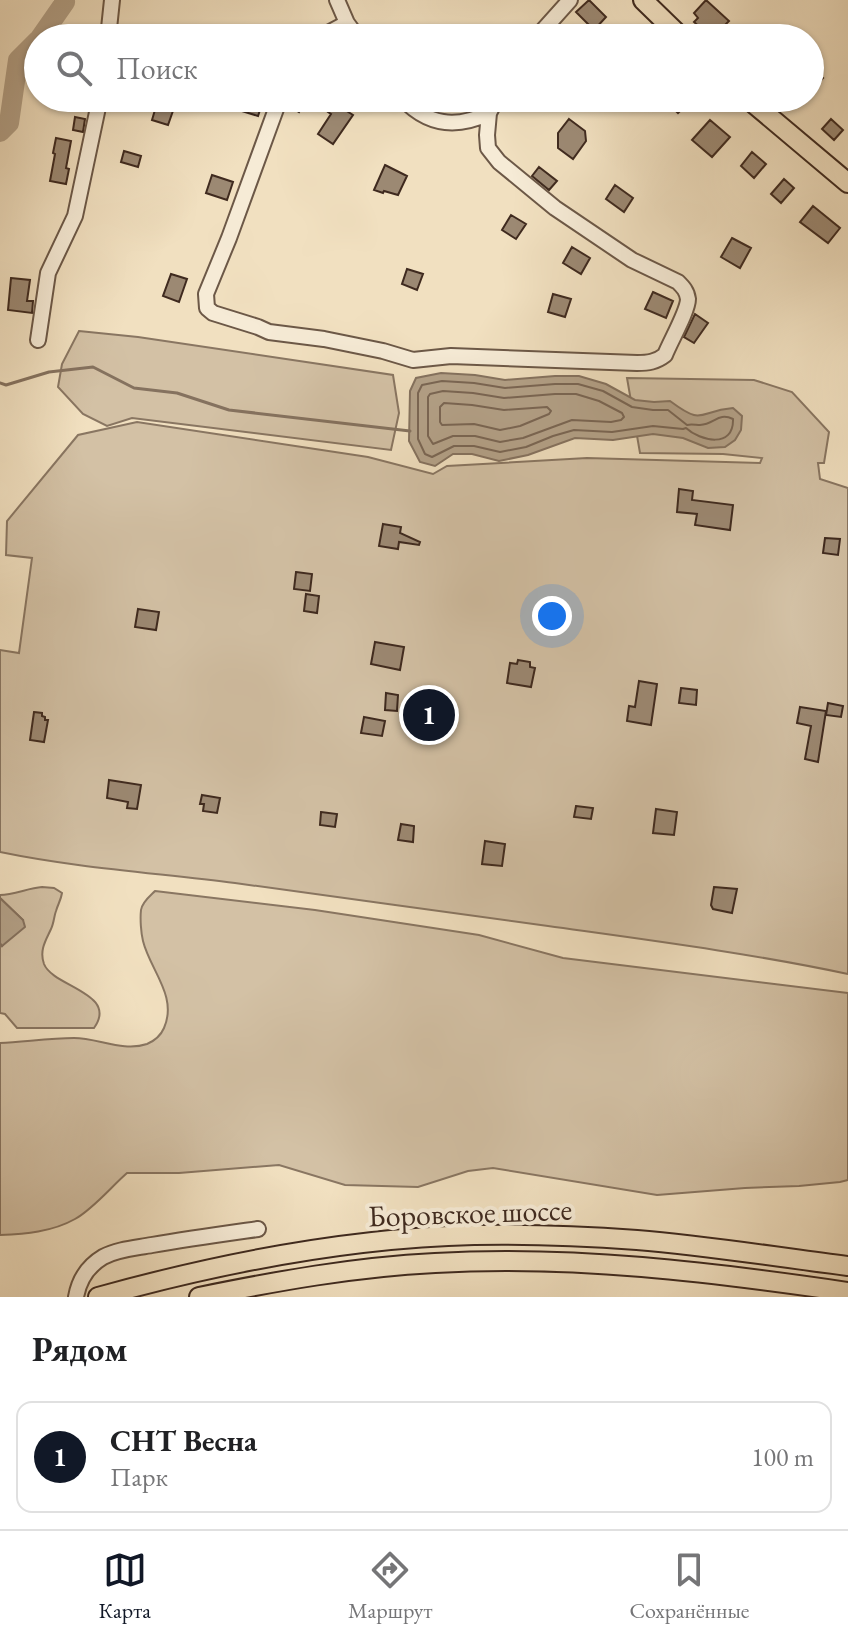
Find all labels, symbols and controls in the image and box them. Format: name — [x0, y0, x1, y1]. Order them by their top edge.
search box — [24, 24, 824, 112]
icon: search — [52, 46, 96, 90]
text: Поиск — [116, 49, 198, 88]
your location — [532, 596, 572, 636]
pin: 1 — [403, 685, 455, 745]
street label: Боровское шоссе — [367, 1189, 573, 1236]
text: Рядом — [32, 1327, 127, 1371]
text: СНТ Весна — [110, 1421, 257, 1460]
text: 1 — [53, 1440, 67, 1474]
text: 100 m — [751, 1440, 814, 1474]
text: Парк — [110, 1460, 168, 1494]
tab: Карта — [99, 1548, 151, 1625]
tab: Маршрут — [348, 1548, 432, 1625]
tab: Сохранённые — [629, 1548, 749, 1625]

